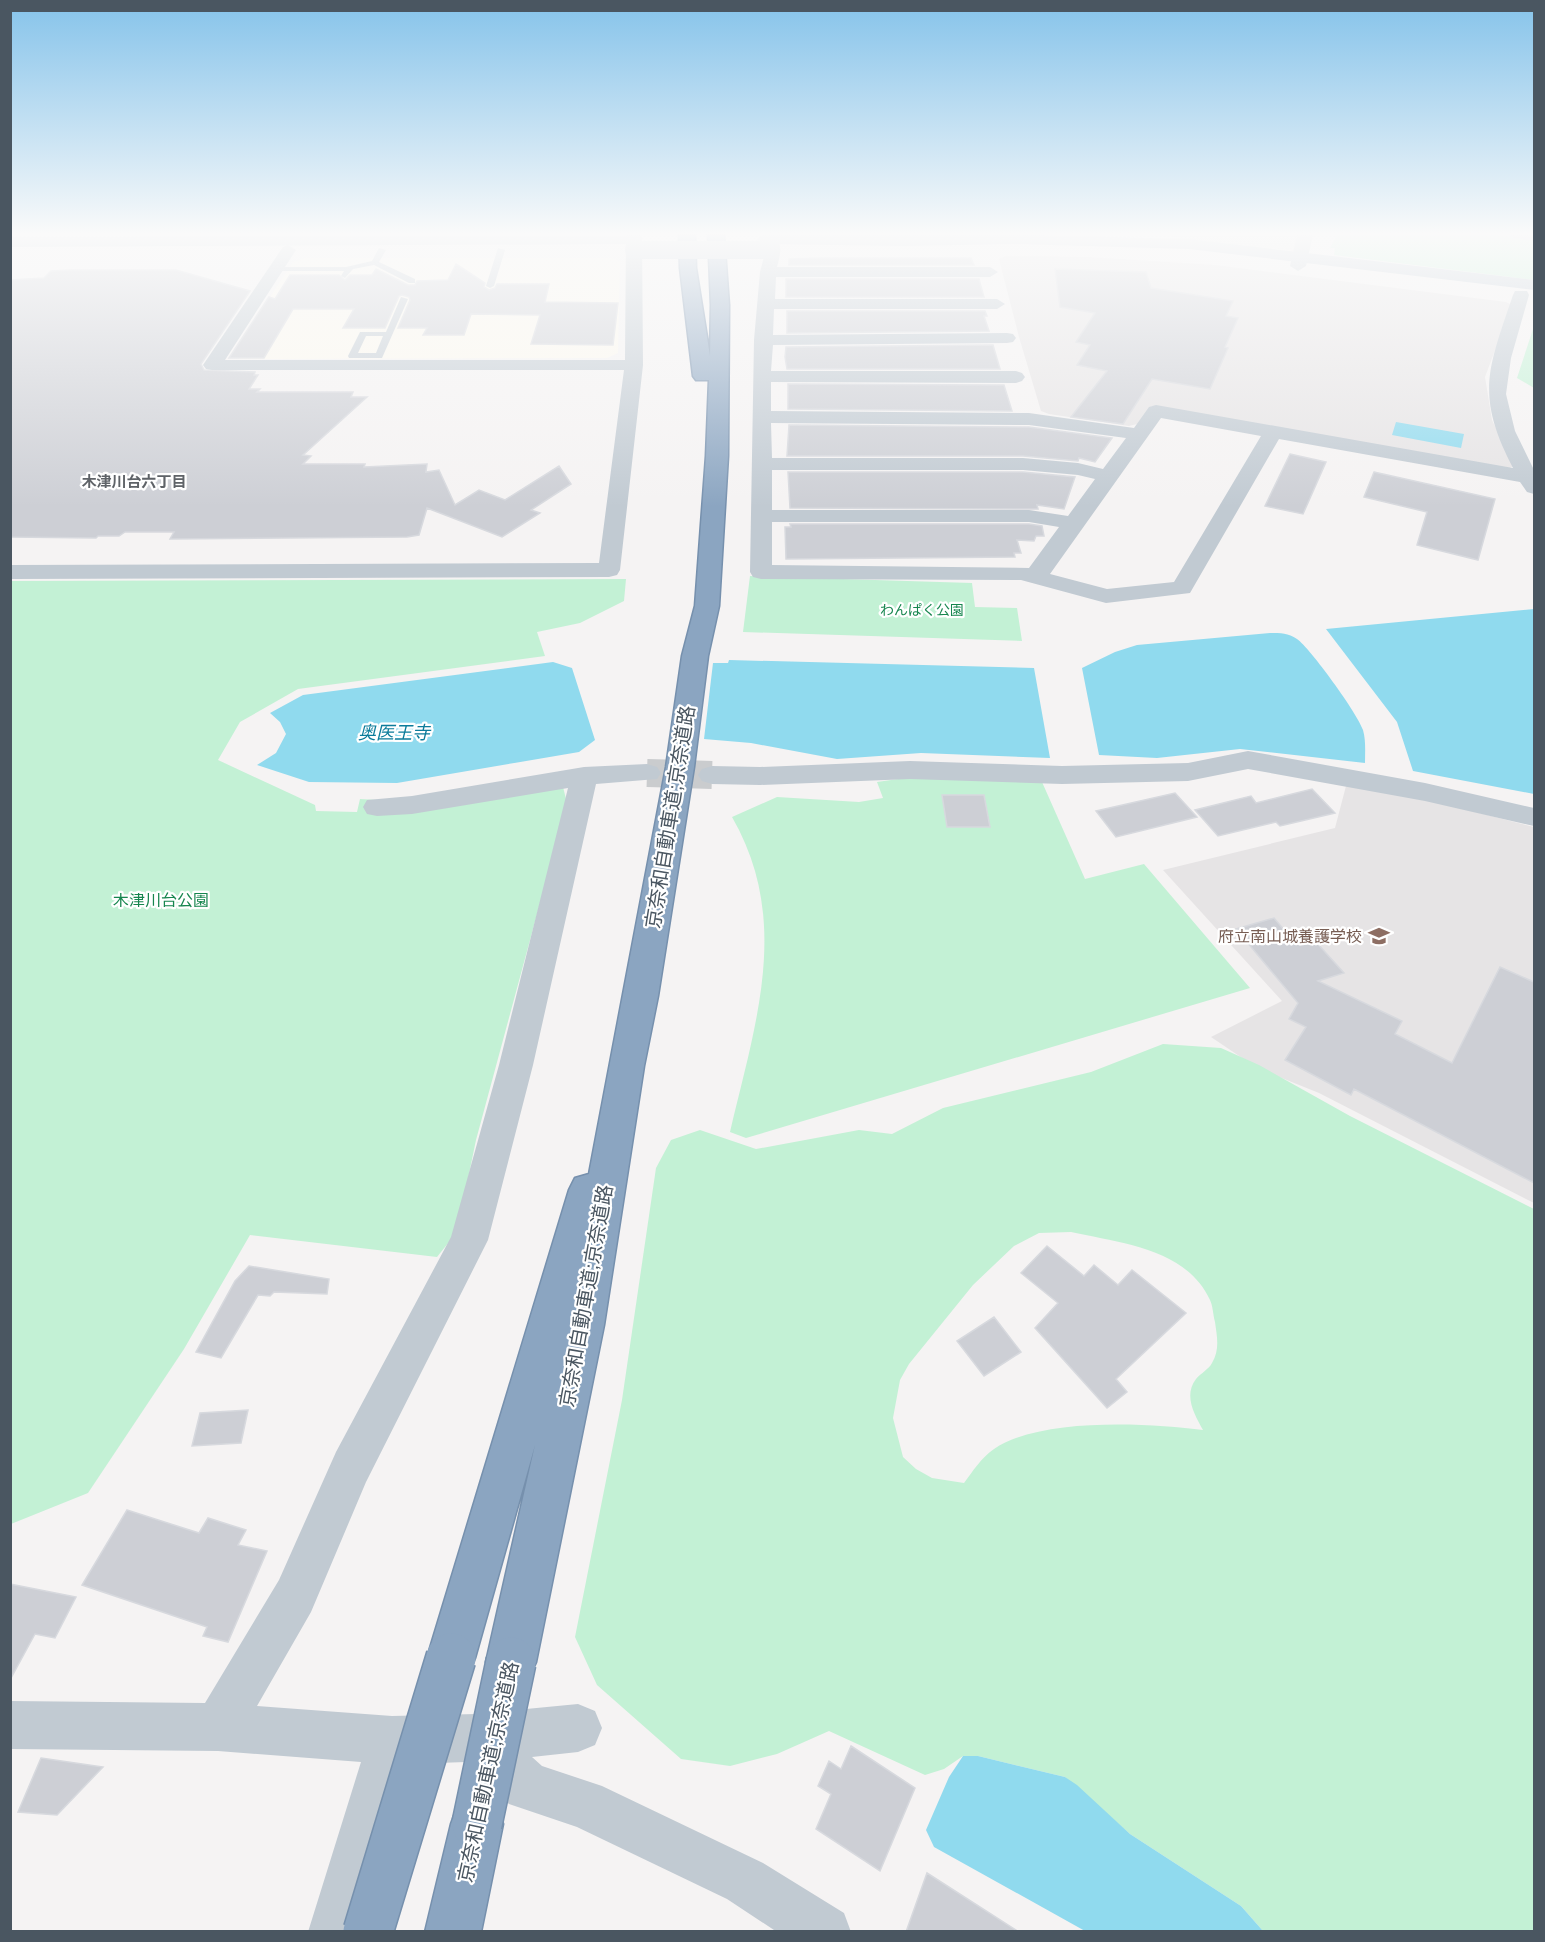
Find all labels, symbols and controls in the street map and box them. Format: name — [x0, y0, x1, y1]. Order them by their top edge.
district label: 木津川台六丁目 — [81, 473, 187, 490]
park label: わんぱく公園 — [880, 602, 964, 618]
street label: 京奈和自動車道;京奈道路 — [641, 704, 699, 930]
water label: 奥医王寺 — [358, 723, 432, 743]
park label: 木津川台公園 — [113, 892, 209, 909]
school or university icon: 府立南山城養護学校 — [1367, 924, 1391, 948]
place label: 府立南山城養護学校 — [1218, 928, 1362, 945]
street label: 京奈和自動車道;京奈道路 — [556, 1183, 616, 1409]
street label: 京奈和自動車道;京奈道路 — [454, 1659, 522, 1885]

